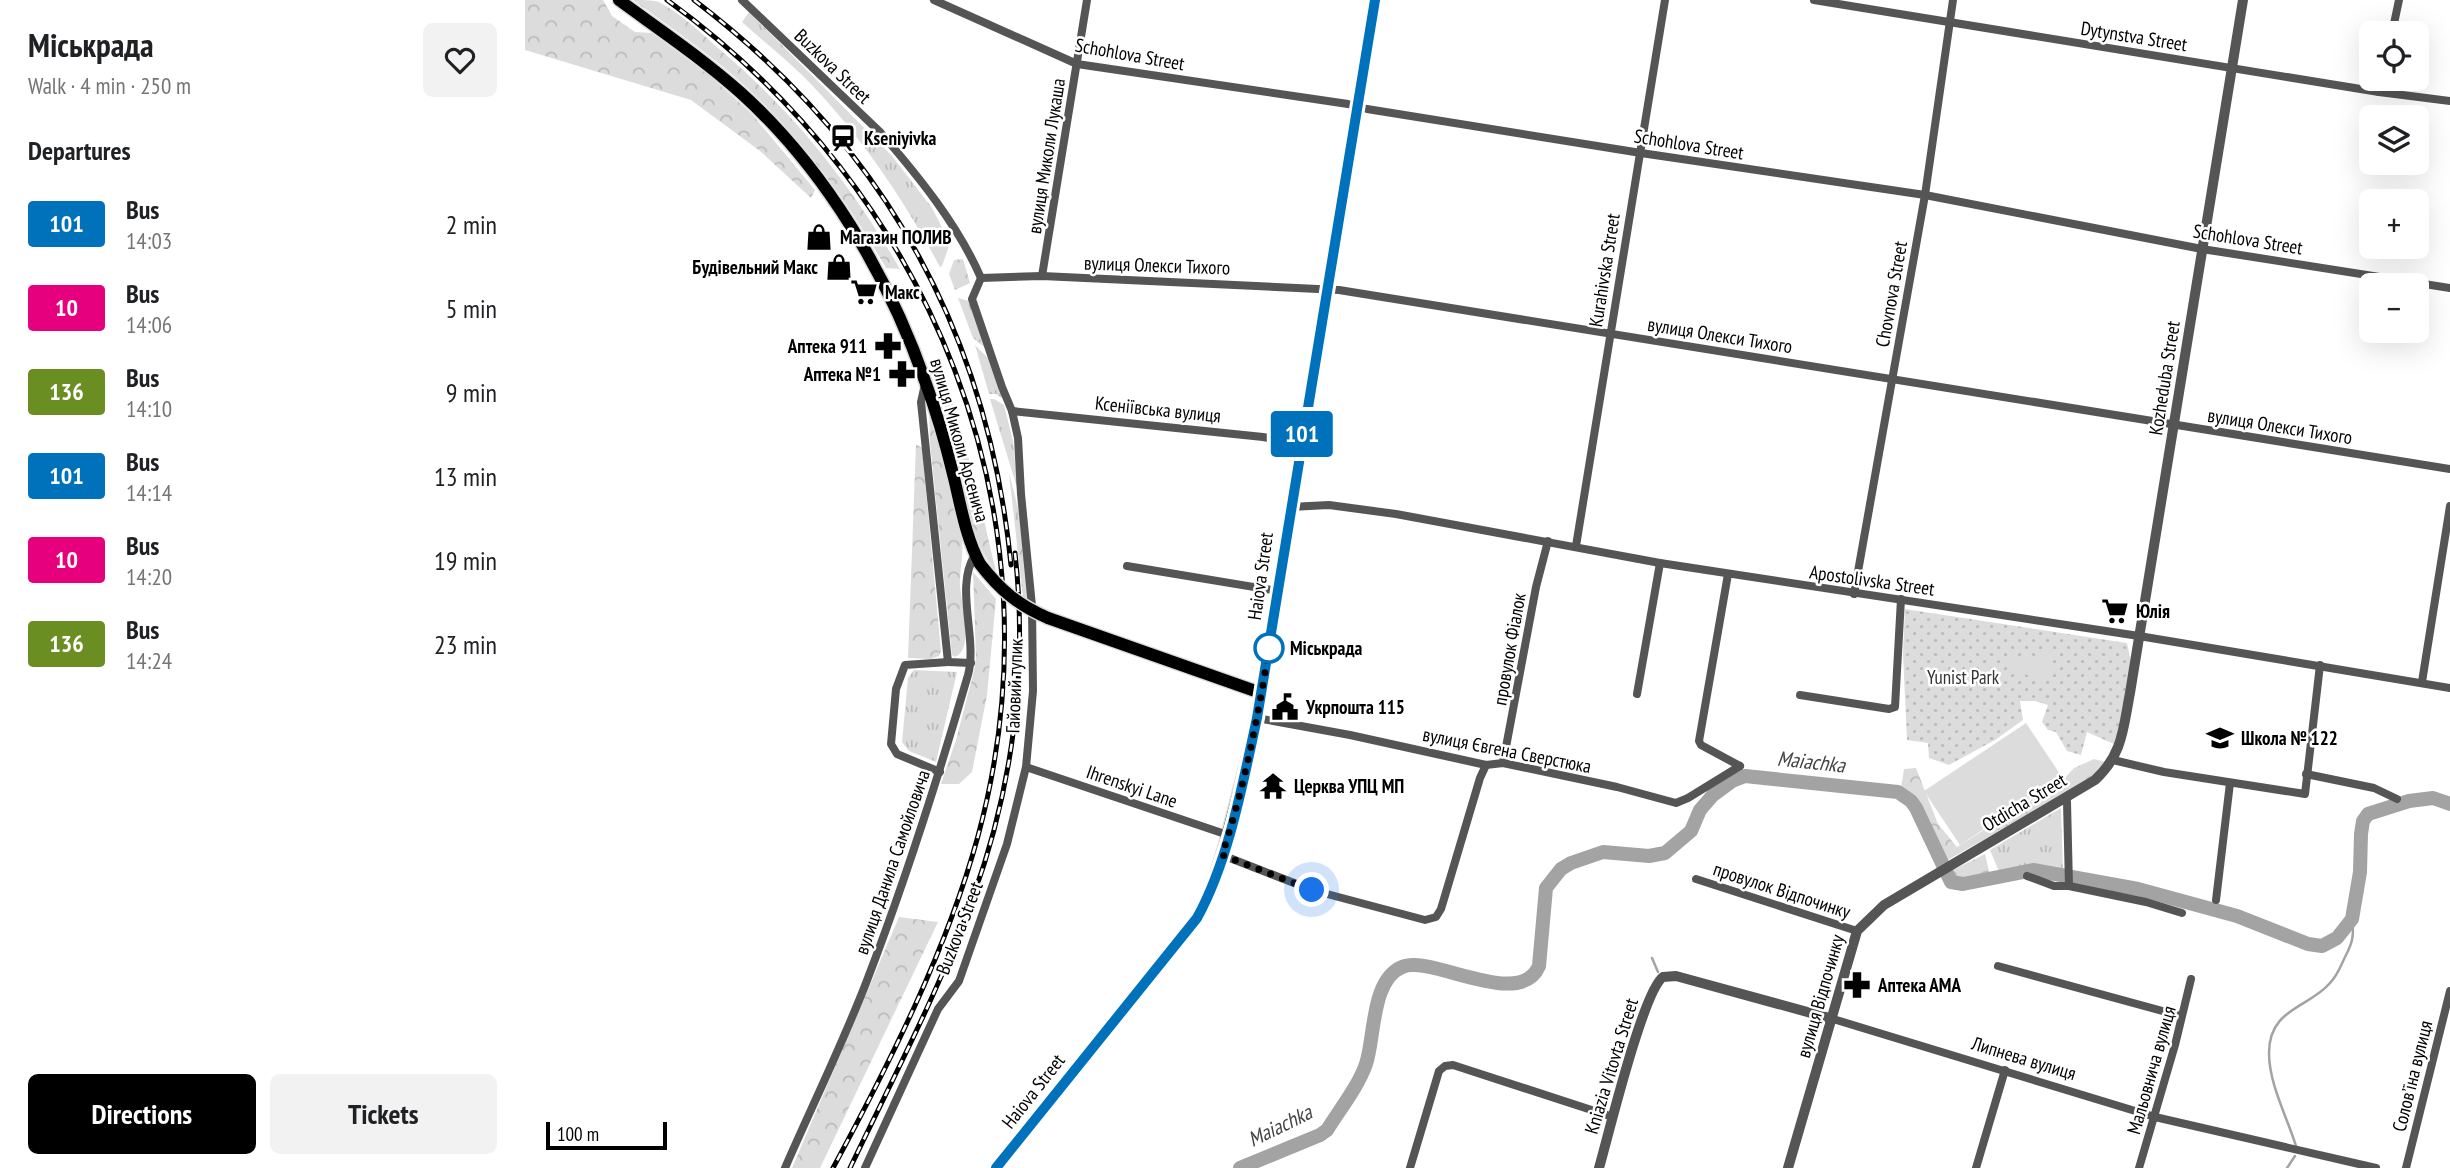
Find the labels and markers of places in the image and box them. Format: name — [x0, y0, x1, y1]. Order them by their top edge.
station icon: Kseniyivka — [828, 123, 858, 153]
place label: Kseniyivka — [864, 126, 936, 150]
shop icon: Магазин ПОЛИВ — [804, 222, 834, 252]
place label: Магазин ПОЛИВ — [840, 225, 952, 249]
shop icon: Будівельний Макс — [824, 252, 854, 282]
place label: Будівельний Макс — [692, 255, 818, 279]
supermarket icon: Макс — [849, 277, 879, 307]
place label: Макс — [885, 280, 920, 304]
pharmacy icon: Аптека 911 — [873, 331, 903, 361]
place label: Аптека 911 — [787, 334, 867, 358]
pharmacy icon: Аптека №1 — [887, 359, 917, 389]
place label: Аптека №1 — [803, 362, 881, 386]
supermarket icon: Юлія — [2100, 596, 2130, 626]
place label: Юлія — [2136, 599, 2170, 623]
marker: Міськрада — [1254, 633, 1284, 663]
place label: Міськрада — [1290, 636, 1363, 660]
public building icon: Укрпошта 115 — [1270, 692, 1300, 722]
place label: Укрпошта 115 — [1305, 695, 1405, 719]
school or university icon: Школа № 122 — [2205, 723, 2235, 753]
place label: Школа № 122 — [2241, 726, 2338, 750]
temple icon: Церква УПЦ МП — [1258, 771, 1288, 801]
place label: Церква УПЦ МП — [1294, 774, 1404, 798]
pharmacy icon: Аптека АМА — [1842, 970, 1872, 1000]
place label: Аптека АМА — [1877, 973, 1961, 997]

